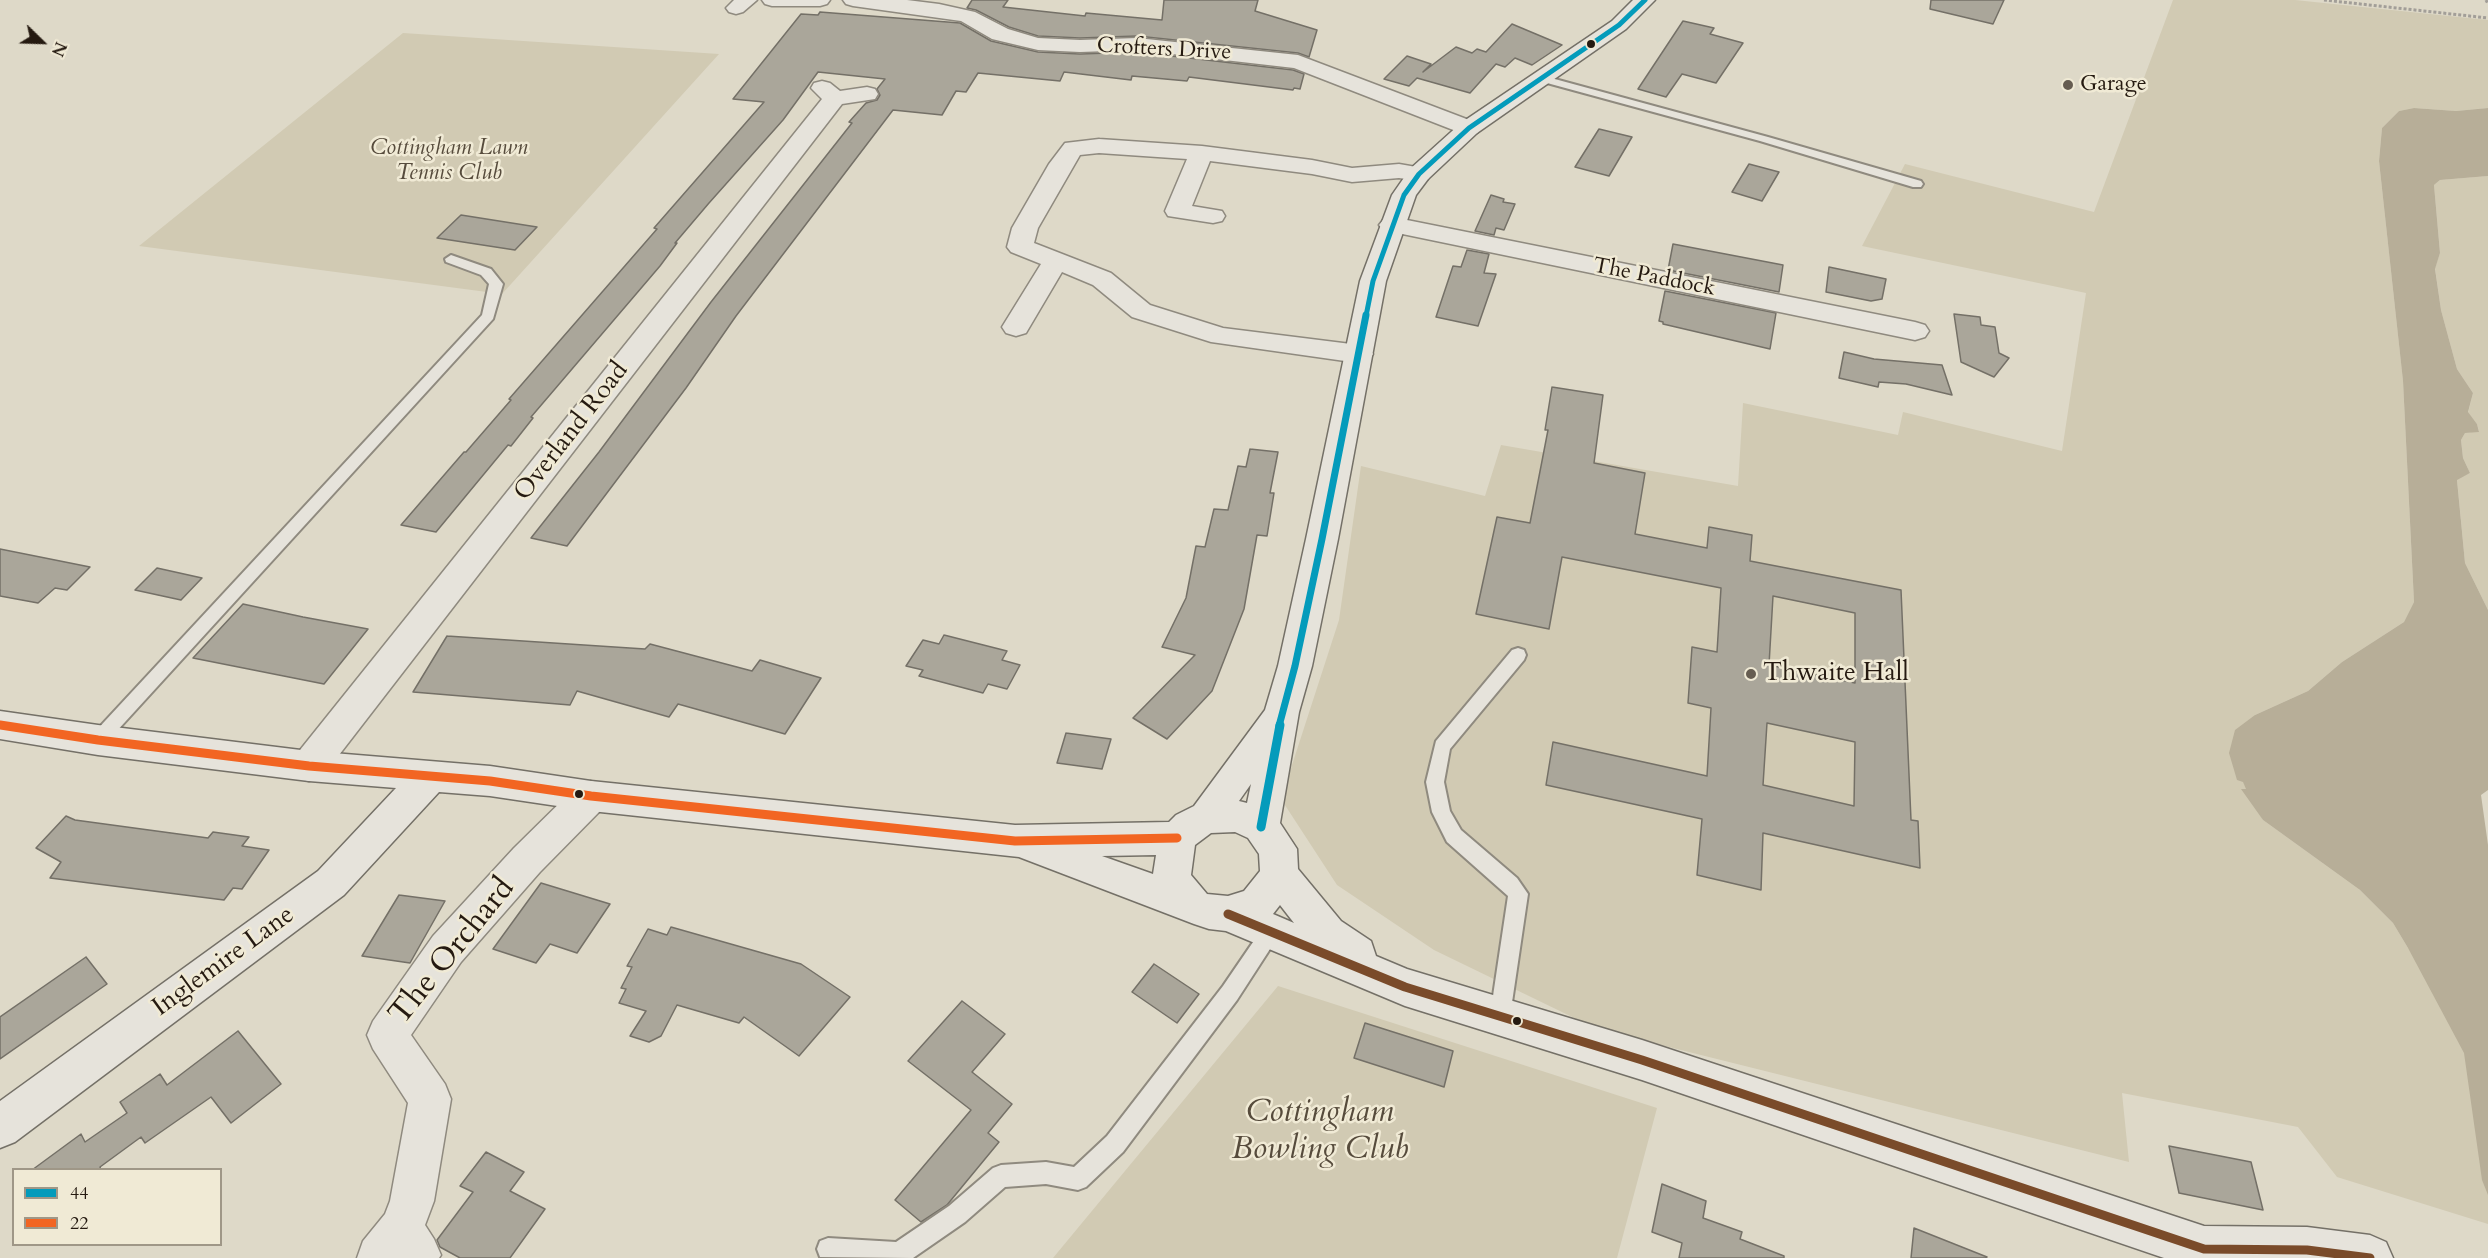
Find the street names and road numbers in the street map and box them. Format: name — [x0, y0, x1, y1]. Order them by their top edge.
street label: Crofters Drive — [1096, 33, 1232, 67]
street label: The Paddock — [1591, 253, 1717, 303]
street label: Overland Road — [508, 356, 636, 508]
street label: The Orchard — [382, 871, 524, 1033]
street label: Inglemire Lane — [147, 900, 301, 1024]

